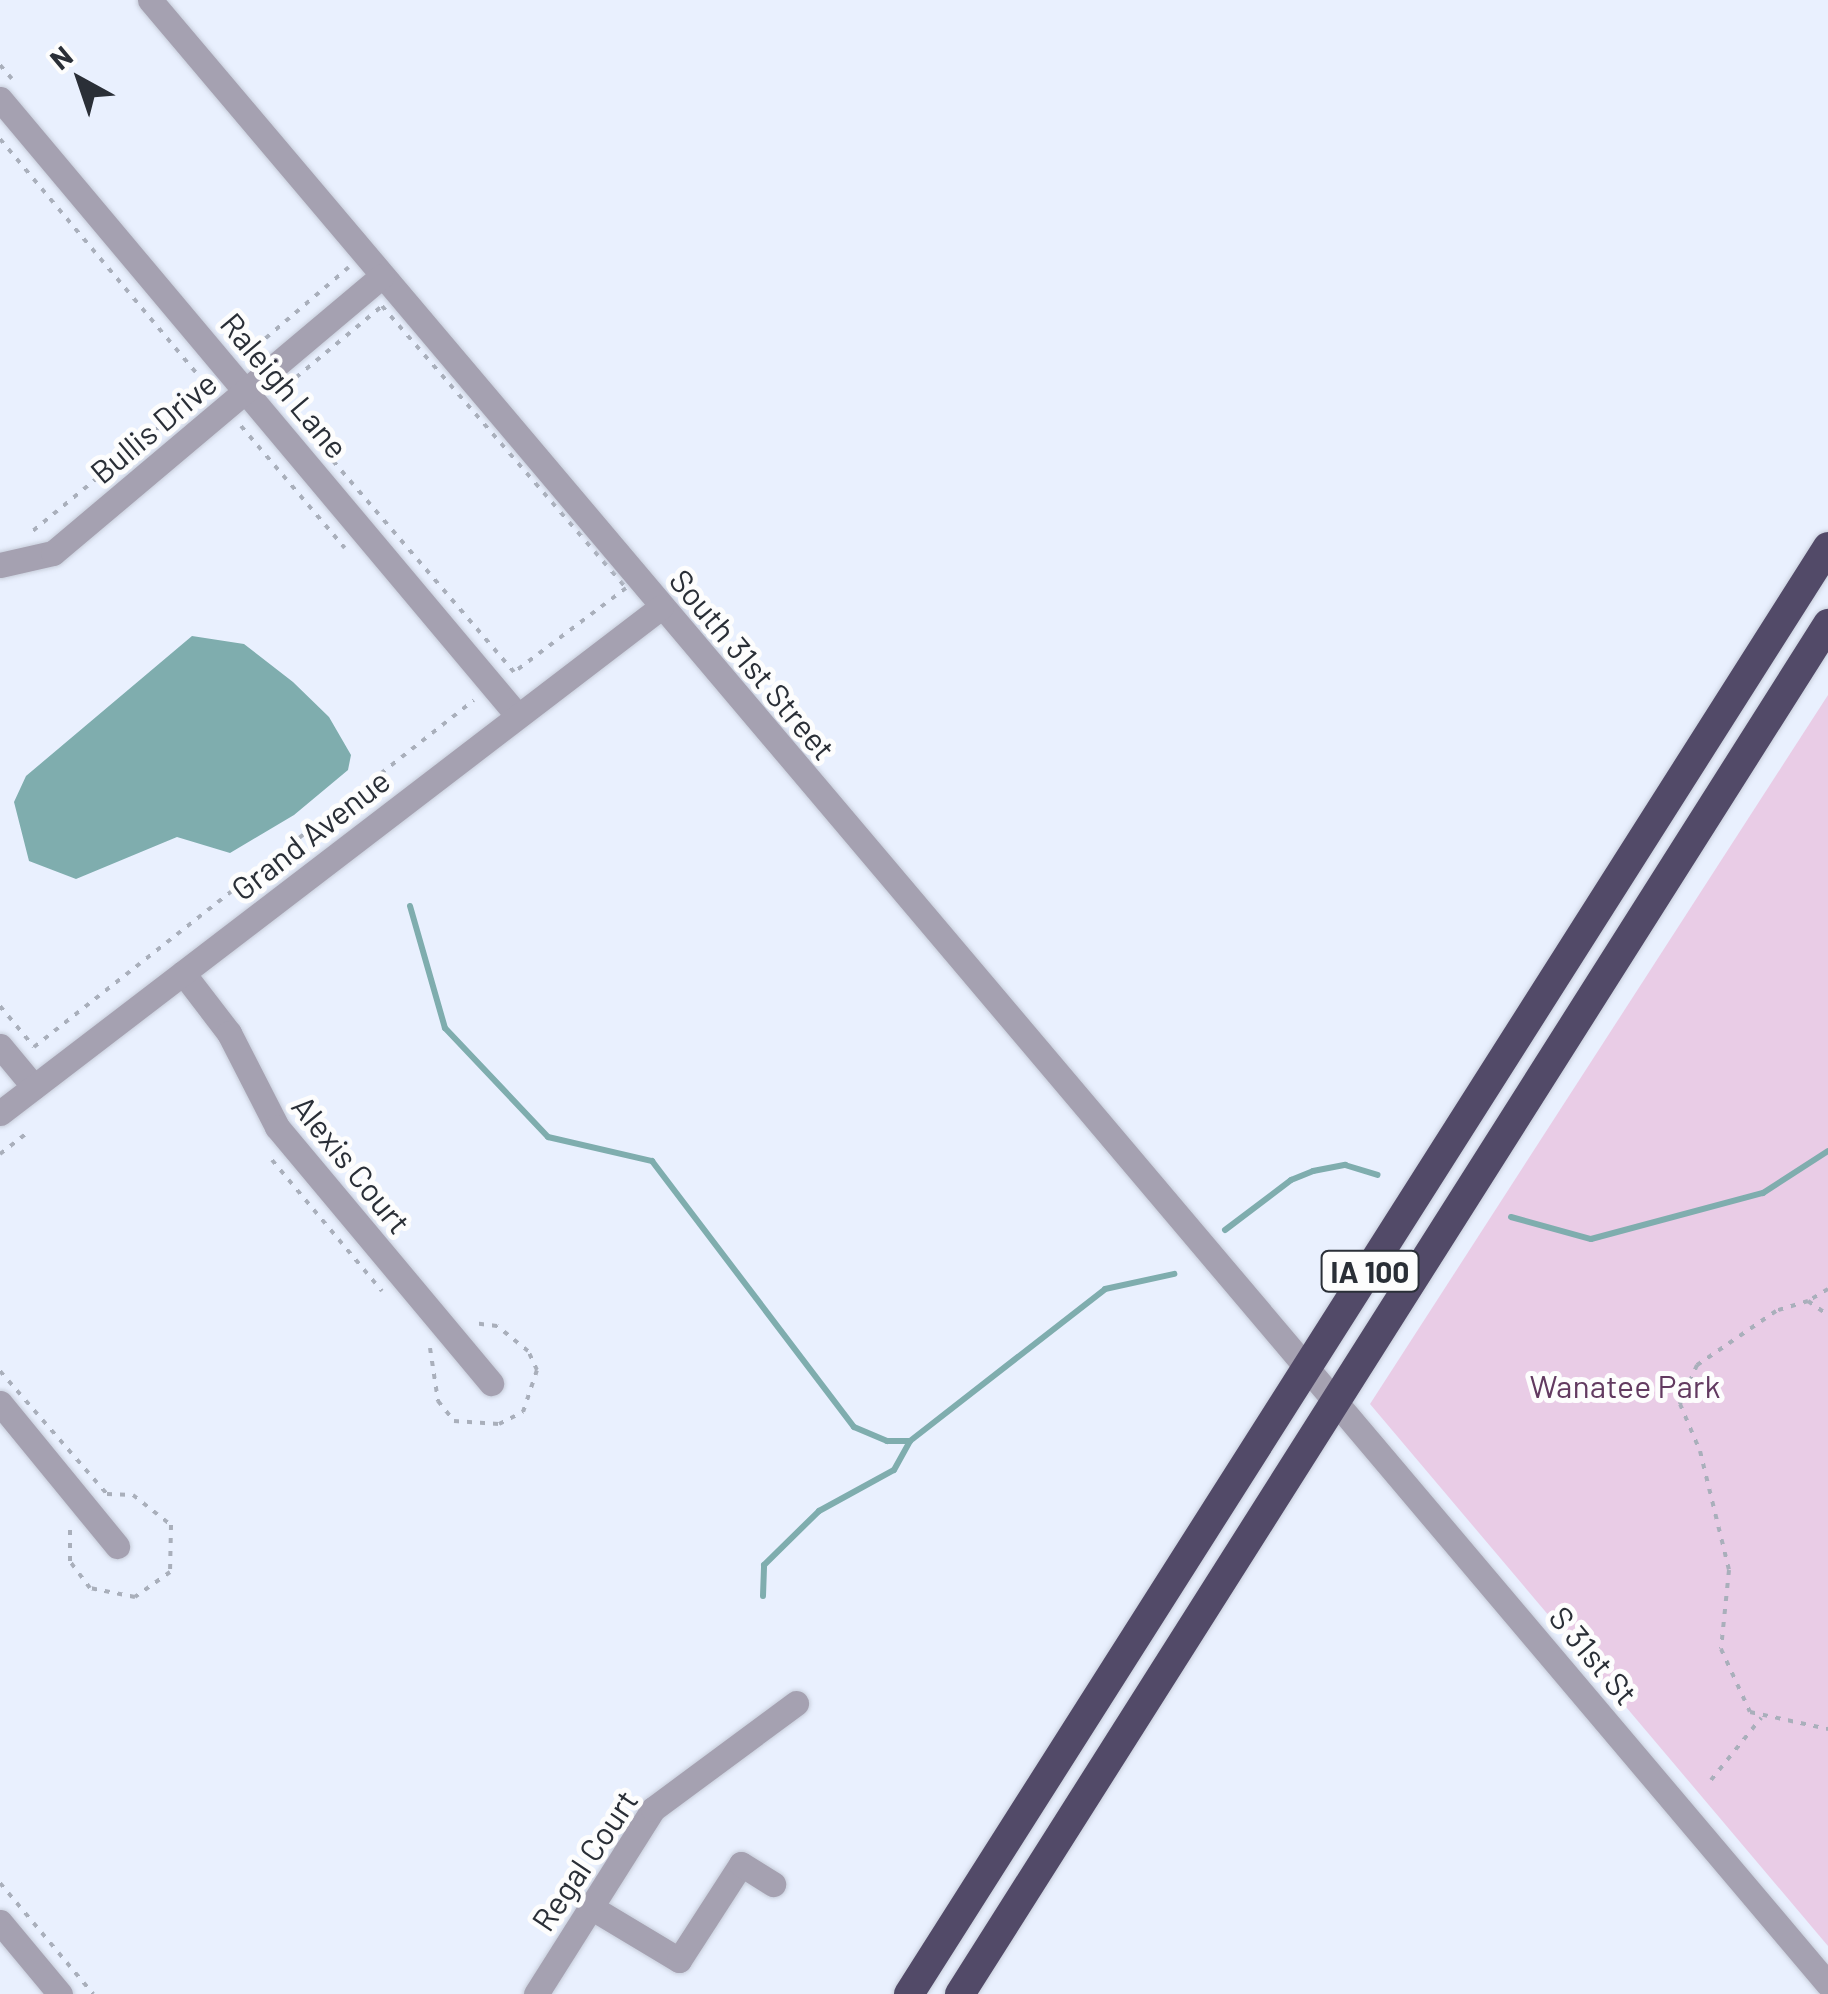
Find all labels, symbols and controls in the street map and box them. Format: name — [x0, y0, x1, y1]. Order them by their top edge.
north arrow — [30, 30, 130, 130]
text: N — [43, 38, 79, 76]
street label: Raleigh Lane — [213, 305, 357, 465]
street label: Bullis Drive — [82, 363, 224, 491]
street label: South 31st Street — [662, 561, 844, 767]
street label: Grand Avenue — [223, 760, 397, 908]
street label: Alexis Court — [285, 1087, 419, 1241]
road number: IA 100 — [1320, 1246, 1420, 1296]
park label: Wanatee Park — [1530, 1366, 1720, 1404]
street label: S 31st St — [1542, 1598, 1646, 1712]
street label: Regal Court — [523, 1782, 645, 1938]

